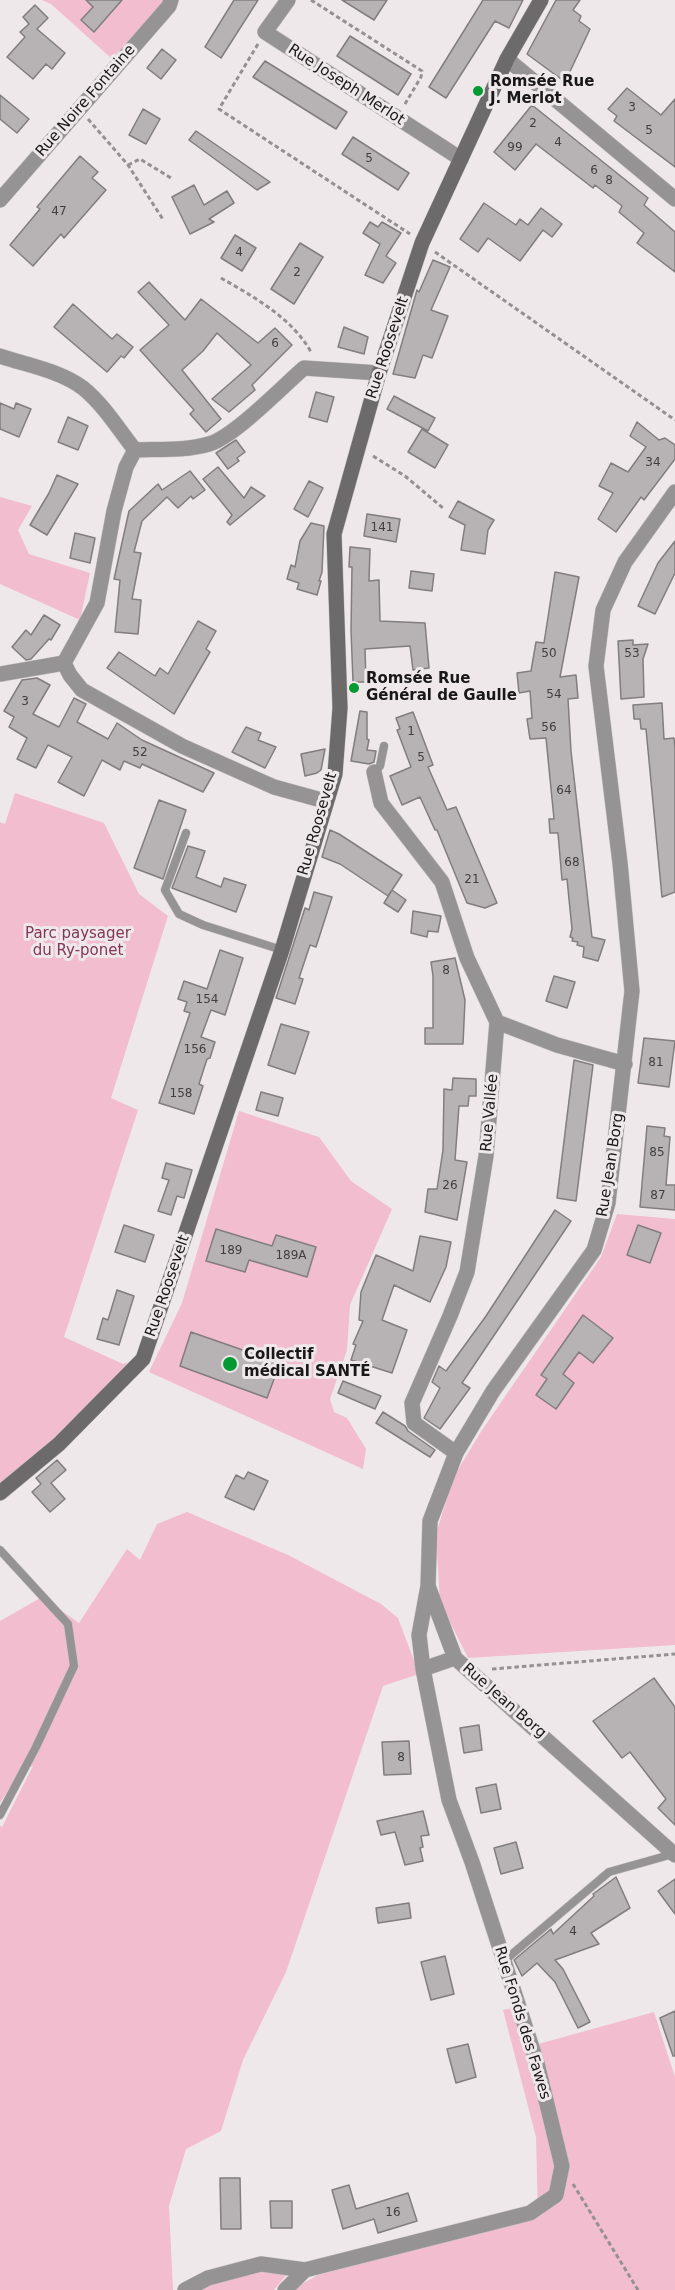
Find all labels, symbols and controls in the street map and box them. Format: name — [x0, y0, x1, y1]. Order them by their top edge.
street label: Rue Noire Fontaine — [32, 41, 140, 161]
street label: Rue Joseph Merlot — [284, 41, 408, 129]
place label: Romsée Rue J. Merlot — [490, 73, 594, 108]
marker: Romsée Rue J. Merlot — [471, 84, 485, 98]
house number: 3 — [628, 101, 636, 115]
house number: 2 — [529, 117, 537, 131]
house number: 5 — [645, 124, 653, 138]
house number: 4 — [554, 136, 562, 150]
house number: 99 — [507, 141, 523, 155]
house number: 5 — [365, 152, 373, 166]
house number: 6 — [590, 164, 598, 178]
house number: 8 — [605, 174, 613, 188]
house number: 47 — [51, 205, 67, 219]
house number: 4 — [235, 246, 243, 260]
house number: 2 — [293, 266, 301, 280]
street label: Rue Roosevelt — [363, 295, 413, 401]
house number: 6 — [271, 337, 279, 351]
house number: 34 — [645, 456, 661, 470]
house number: 141 — [371, 521, 393, 535]
house number: 50 — [541, 647, 557, 661]
house number: 53 — [624, 647, 640, 661]
place label: Romsée Rue Général de Gaulle — [366, 670, 517, 705]
marker: Romsée Rue Général de Gaulle — [347, 681, 361, 695]
house number: 54 — [546, 688, 562, 702]
house number: 3 — [21, 695, 29, 709]
house number: 56 — [541, 721, 557, 735]
house number: 1 — [407, 725, 415, 739]
house number: 52 — [132, 746, 148, 760]
house number: 5 — [417, 751, 425, 765]
street label: Rue Roosevelt — [295, 770, 341, 878]
house number: 64 — [556, 784, 572, 798]
house number: 68 — [564, 856, 580, 870]
house number: 21 — [464, 873, 480, 887]
park label: Parc paysager du Ry-ponet — [25, 925, 131, 960]
house number: 8 — [442, 964, 450, 978]
house number: 154 — [196, 993, 218, 1007]
house number: 156 — [184, 1043, 206, 1057]
house number: 81 — [648, 1056, 664, 1070]
street label: Rue Vallée — [478, 1073, 502, 1153]
house number: 158 — [170, 1087, 192, 1101]
street label: Rue Jean Borg — [594, 1112, 628, 1218]
house number: 85 — [649, 1146, 665, 1160]
house number: 26 — [442, 1179, 458, 1193]
house number: 87 — [650, 1189, 666, 1203]
street label: Rue Roosevelt — [142, 1233, 194, 1339]
house number: 189 — [220, 1244, 242, 1258]
house number: 189A — [275, 1249, 307, 1263]
place label: Collectif médical SANTÉ — [244, 1346, 371, 1381]
marker: Collectif médical SANTÉ — [221, 1355, 239, 1373]
street label: Rue Jean Borg — [458, 1660, 550, 1742]
house number: 8 — [397, 1751, 405, 1765]
house number: 4 — [569, 1925, 577, 1939]
street label: Rue Fonds des Fawes — [490, 1944, 554, 2102]
house number: 16 — [385, 2206, 401, 2220]

